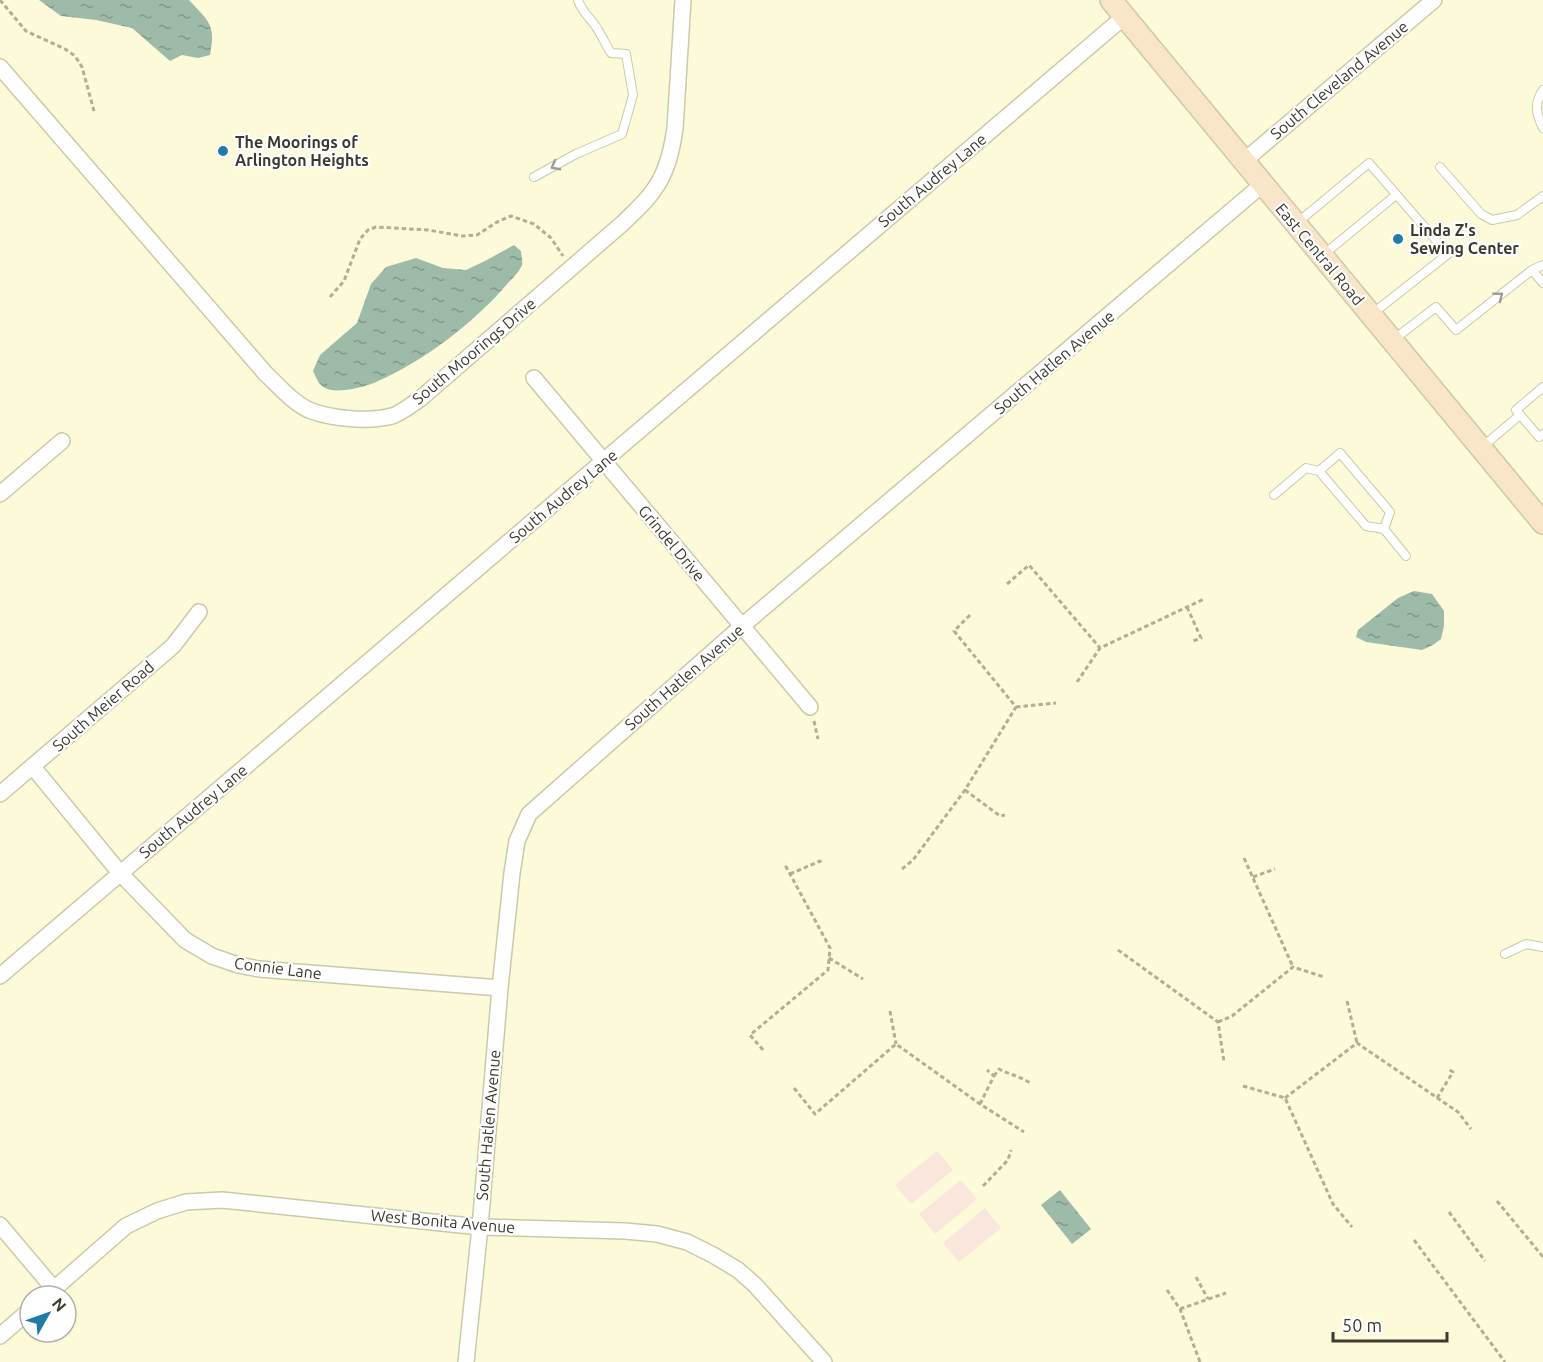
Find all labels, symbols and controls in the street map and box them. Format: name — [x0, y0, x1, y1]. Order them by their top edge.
street label: South Cleveland Avenue — [1267, 17, 1411, 143]
street label: South Audrey Lane — [874, 130, 990, 230]
place label: The Moorings of Arlington Heights — [235, 133, 369, 169]
marker: The Moorings of Arlington Heights — [216, 144, 230, 158]
one-way arrow — [551, 159, 562, 170]
street label: East Central Road — [1272, 200, 1368, 308]
place label: Linda Z's Sewing Center — [1410, 221, 1519, 257]
marker: Linda Z's Sewing Center — [1391, 232, 1405, 246]
one-way arrow — [1492, 293, 1503, 304]
street label: South Moorings Drive — [409, 294, 539, 408]
street label: South Hatlen Avenue — [990, 306, 1118, 418]
street label: South Audrey Lane — [505, 446, 621, 546]
street label: Grindel Drive — [635, 501, 709, 585]
street label: South Hatlen Avenue — [621, 621, 747, 733]
street label: South Meier Road — [49, 657, 157, 755]
street label: South Audrey Lane — [135, 761, 251, 861]
street label: Connie Lane — [233, 954, 323, 982]
street label: South Hatlen Avenue — [472, 1049, 504, 1201]
street label: West Bonita Avenue — [370, 1206, 516, 1236]
north arrow — [18, 1284, 78, 1344]
text: N — [49, 1294, 70, 1315]
scale bar — [1333, 1305, 1447, 1343]
text: 50 m — [1342, 1315, 1382, 1335]

